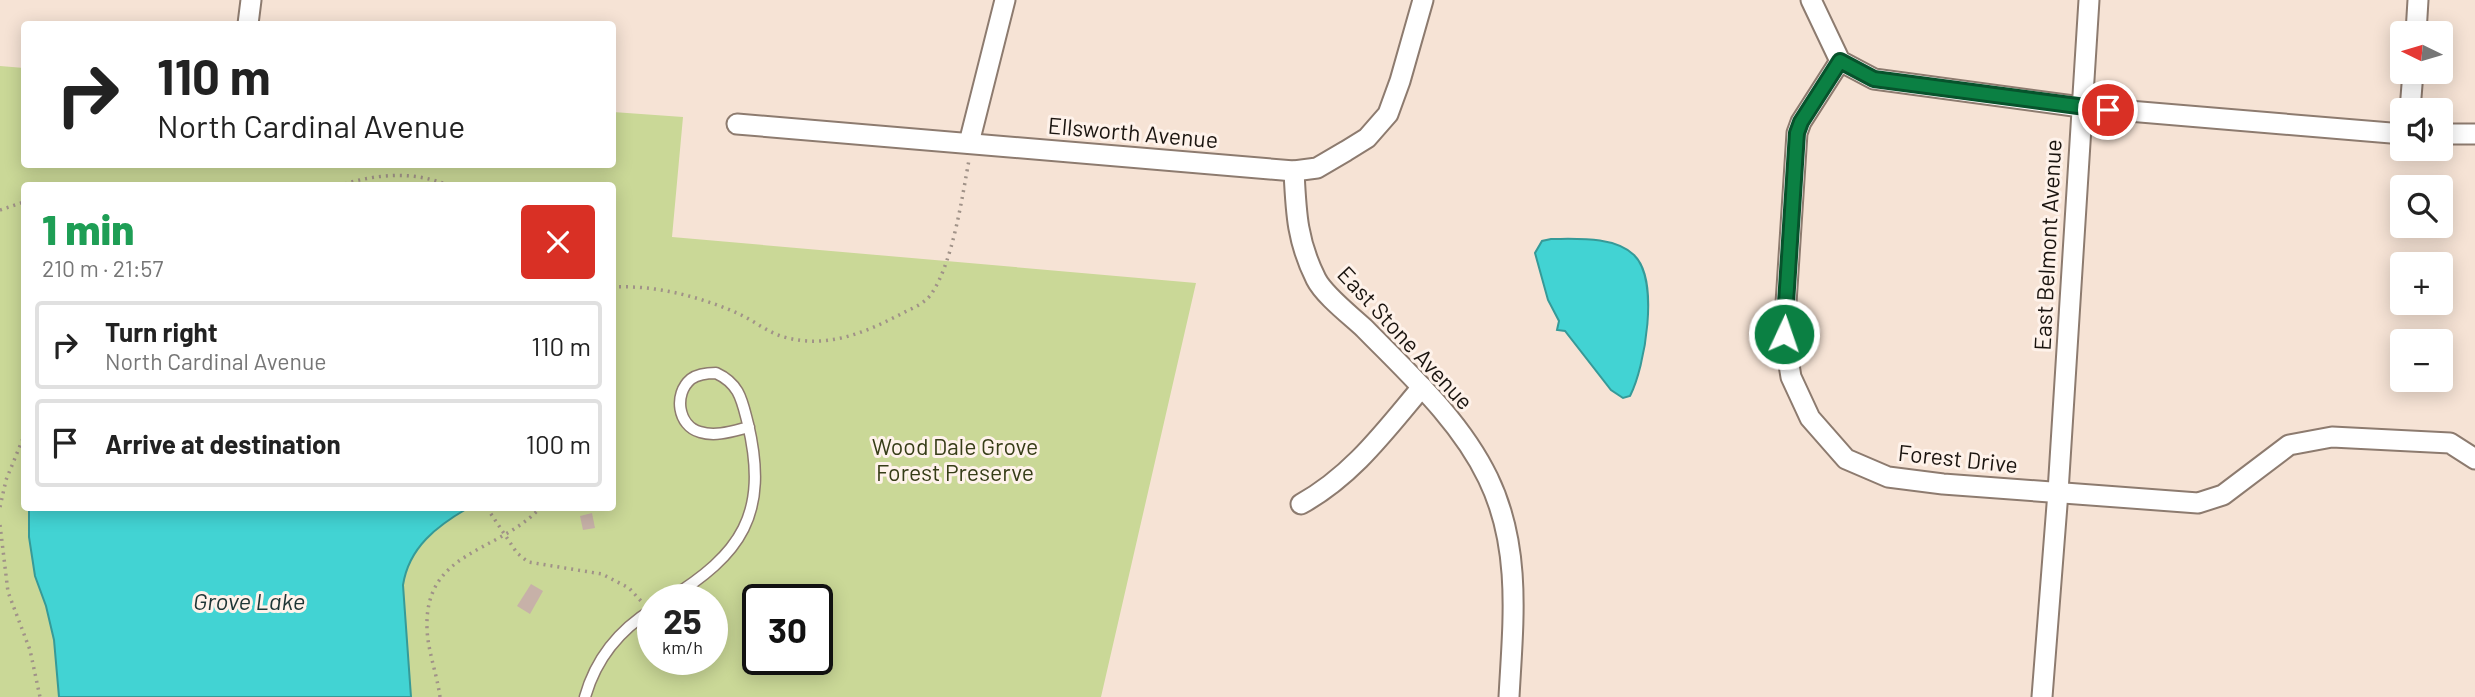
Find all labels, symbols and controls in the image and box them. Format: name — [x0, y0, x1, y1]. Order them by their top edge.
north arrow — [2390, 21, 2454, 84]
map controls — [2390, 21, 2453, 392]
text: 110 m — [157, 46, 271, 105]
icon: right — [42, 49, 133, 140]
pin — [2078, 80, 2138, 140]
icon: arrive — [2089, 91, 2127, 129]
button: sound — [2390, 98, 2453, 161]
text: North Cardinal Avenue — [157, 106, 465, 144]
street label: Ellsworth Avenue — [1047, 111, 1219, 153]
street label: East Belmont Avenue — [2027, 139, 2067, 351]
button: search — [2390, 175, 2453, 238]
text: 1 min — [42, 203, 134, 253]
button: close — [521, 205, 595, 279]
button: + — [2390, 252, 2453, 315]
text: 210 m · 21:57 — [42, 254, 163, 282]
street label: East Stone Avenue — [1332, 260, 1479, 415]
position arrow — [1747, 297, 1821, 371]
text: Turn right — [105, 316, 218, 347]
icon: right — [46, 326, 84, 364]
button: − — [2390, 329, 2453, 392]
text: 110 m — [531, 330, 591, 361]
text: North Cardinal Avenue — [105, 347, 327, 375]
icon: arrive — [46, 424, 84, 462]
text: Arrive at destination — [105, 428, 341, 459]
text: 100 m — [526, 428, 591, 459]
park label: Wood Dale Grove Forest Preserve — [872, 432, 1038, 486]
street label: Forest Drive — [1897, 438, 2019, 478]
speed limit sign: 30 — [742, 584, 833, 675]
water label: Grove Lake — [193, 586, 305, 615]
text: 25 — [663, 599, 702, 641]
text: km/h — [662, 636, 703, 658]

